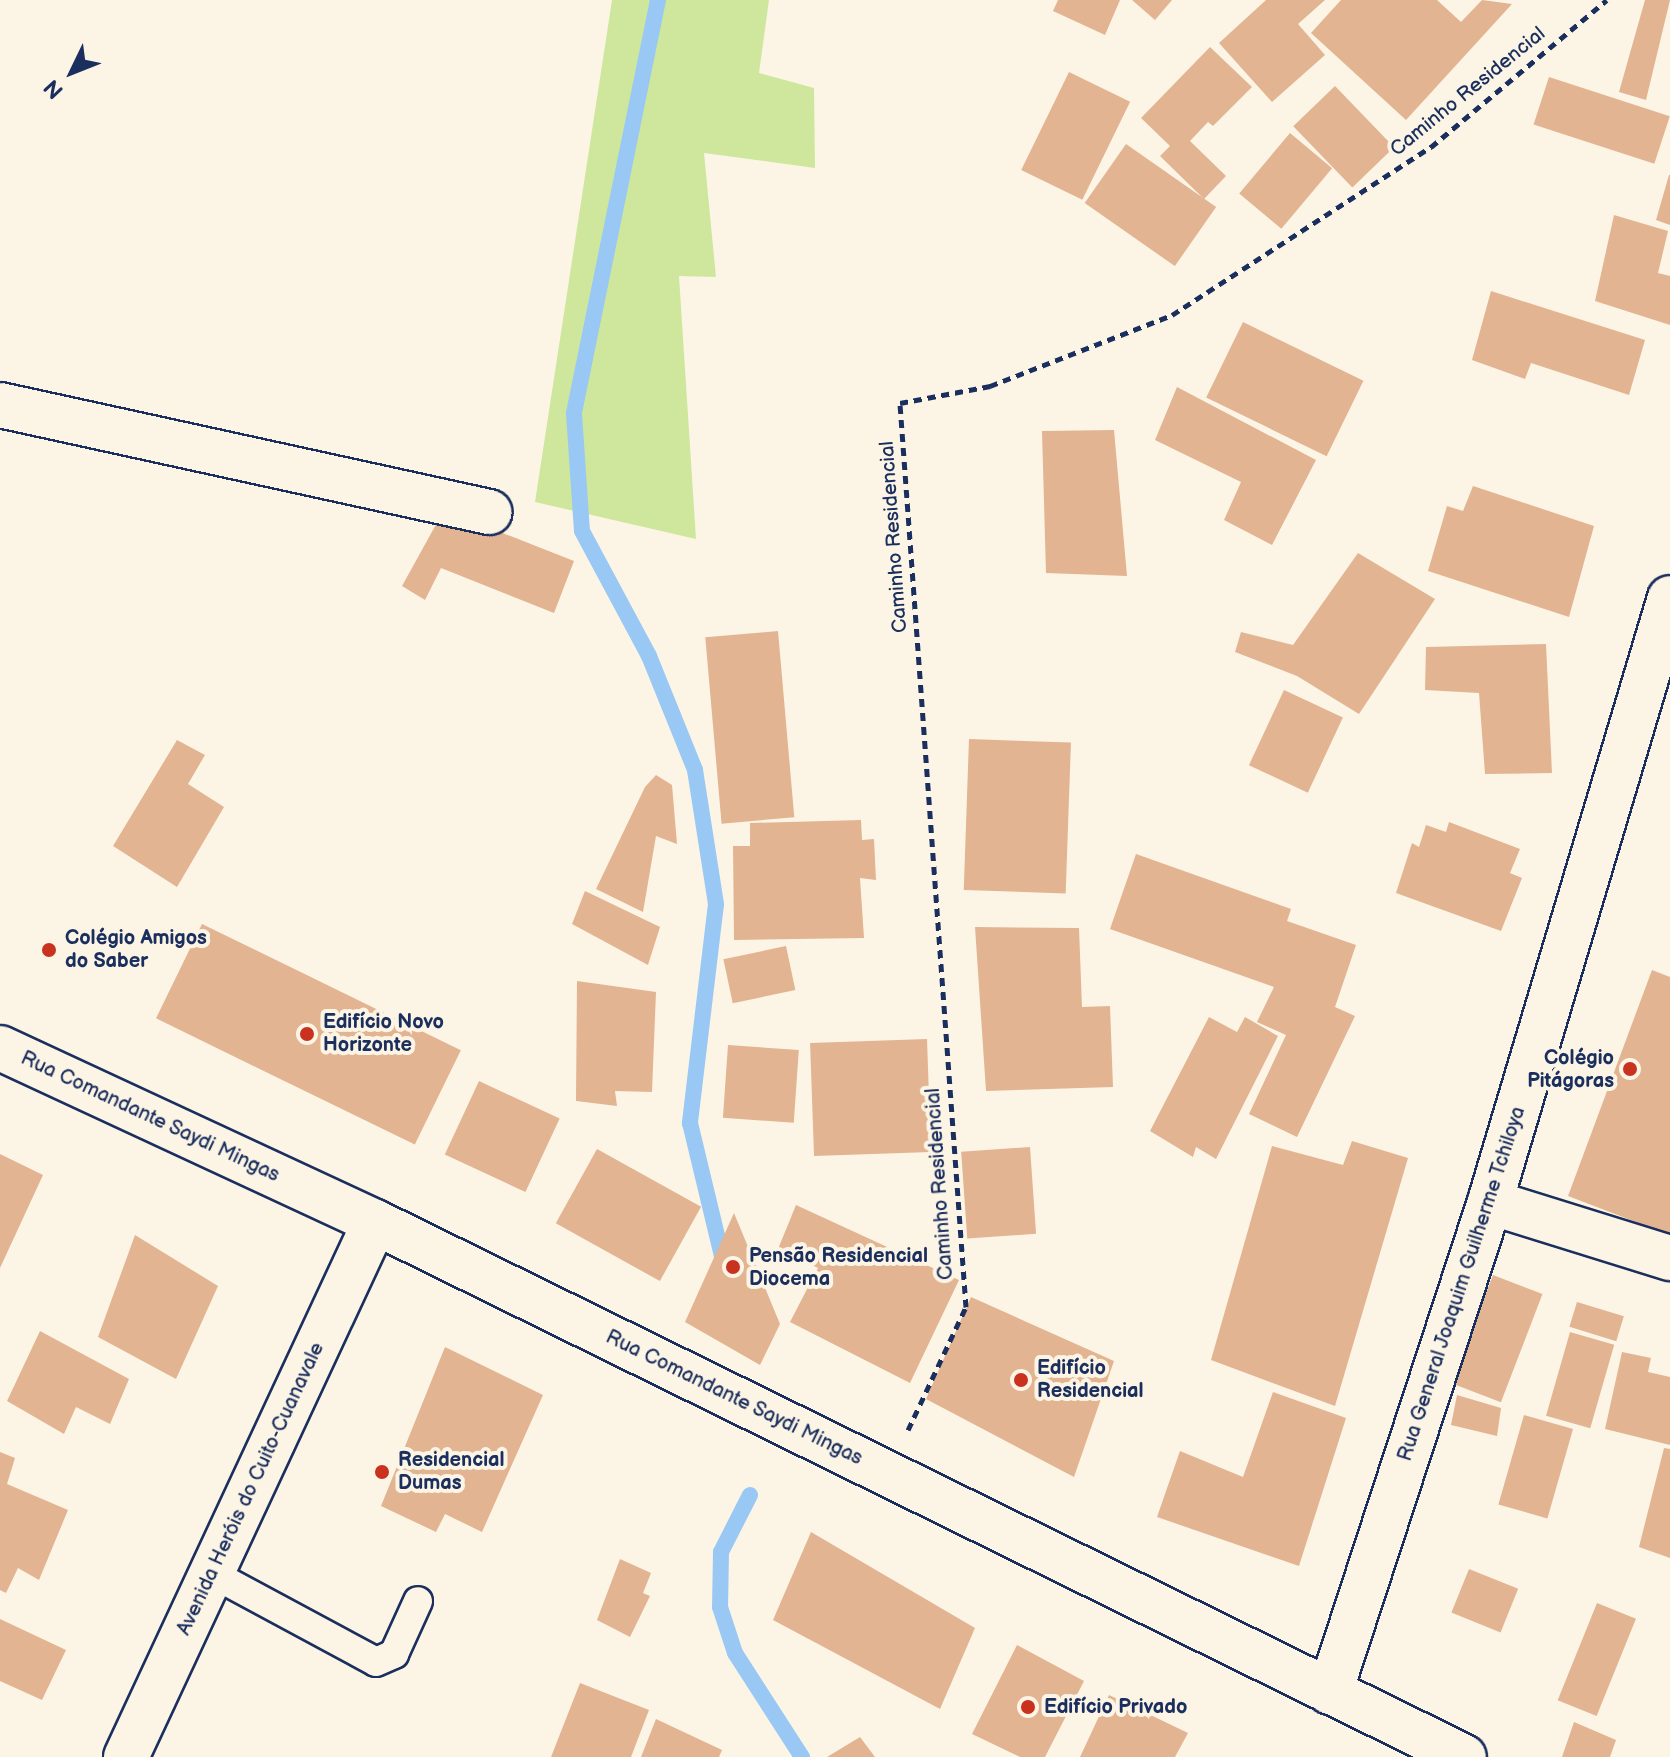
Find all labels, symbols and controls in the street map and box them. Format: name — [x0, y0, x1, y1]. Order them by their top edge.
street label: Caminho Residencial — [1386, 22, 1550, 162]
north arrow — [32, 32, 112, 112]
text: N — [39, 73, 70, 104]
street label: Caminho Residencial — [875, 440, 913, 634]
place label: Colégio Amigos do Saber — [65, 926, 207, 973]
marker: Colégio Amigos do Saber — [40, 941, 58, 959]
place label: Edifício Novo Horizonte — [323, 1010, 444, 1057]
marker: Edifício Novo Horizonte — [298, 1025, 316, 1043]
street label: Rua Comandante Saydi Mingas — [17, 1046, 283, 1188]
place label: Colégio Pitágoras — [1527, 1046, 1614, 1093]
marker: Colégio Pitágoras — [1621, 1060, 1639, 1078]
street label: Caminho Residencial — [921, 1087, 959, 1281]
street label: Rua General Joaquim Guilherme Tchiloya — [1393, 1103, 1531, 1465]
place label: Pensão Residencial Diocema — [749, 1244, 928, 1291]
marker: Pensão Residencial Diocema — [724, 1258, 742, 1276]
street label: Rua Comandante Saydi Mingas — [601, 1325, 867, 1471]
street label: Avenida Heróis do Cuito-Cuanavale — [172, 1339, 330, 1639]
place label: Edifício Residencial — [1037, 1356, 1144, 1403]
marker: Edifício Residencial — [1012, 1371, 1030, 1389]
place label: Residencial Dumas — [398, 1448, 505, 1495]
marker: Residencial Dumas — [373, 1463, 391, 1481]
place label: Edifício Privado — [1044, 1695, 1187, 1719]
marker: Edifício Privado — [1019, 1698, 1037, 1716]

